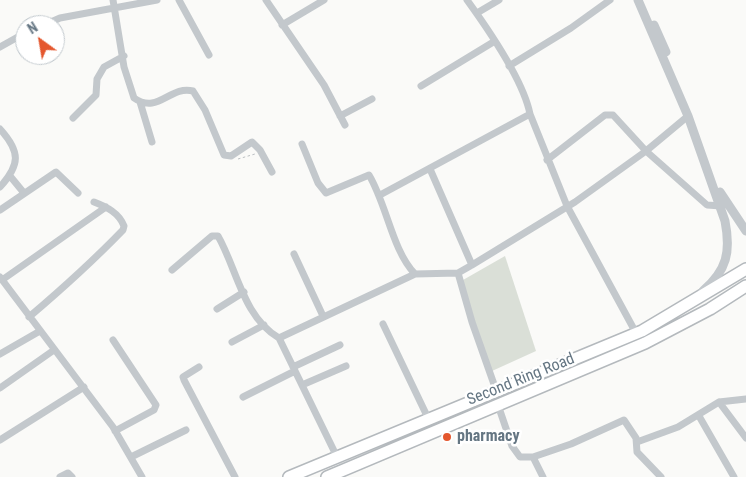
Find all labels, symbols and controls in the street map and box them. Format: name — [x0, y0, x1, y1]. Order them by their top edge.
north arrow — [15, 15, 65, 65]
text: N — [25, 19, 40, 37]
street label: Second Ring Road — [464, 350, 578, 410]
place label: pharmacy — [457, 427, 520, 447]
marker: pharmacy — [441, 431, 453, 443]

